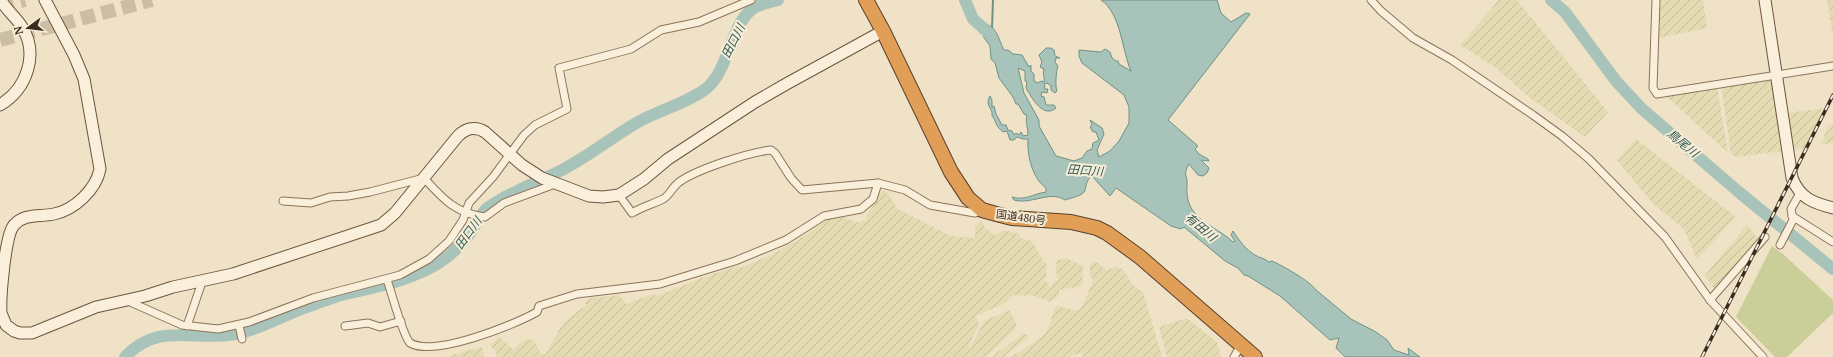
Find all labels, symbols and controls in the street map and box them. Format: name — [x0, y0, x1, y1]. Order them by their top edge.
north arrow — [8, 8, 48, 48]
water label: 田口川 — [718, 20, 749, 60]
text: N — [10, 24, 26, 36]
water label: 鳥尾川 — [1664, 126, 1703, 162]
water label: 田口川 — [1067, 161, 1105, 179]
street label: 国道480号 — [995, 207, 1047, 227]
water label: 有田川 — [1182, 210, 1221, 246]
water label: 田口川 — [451, 212, 486, 252]

